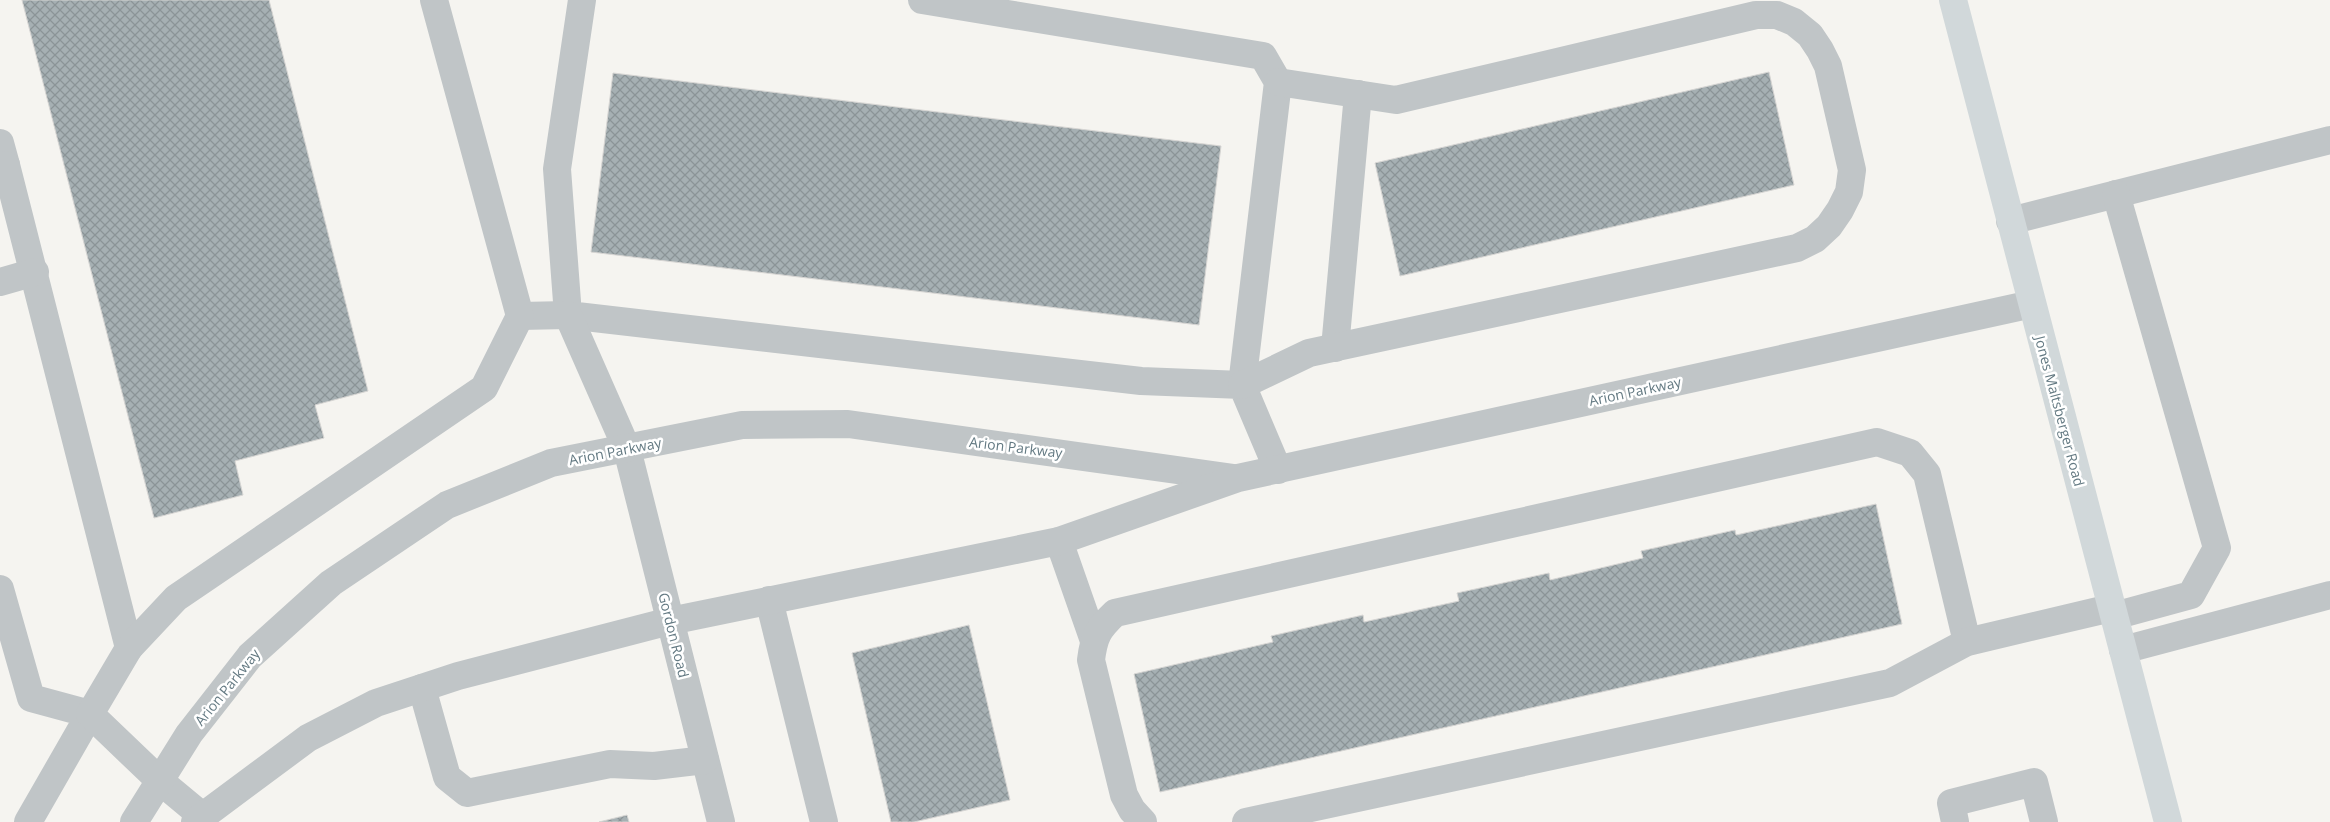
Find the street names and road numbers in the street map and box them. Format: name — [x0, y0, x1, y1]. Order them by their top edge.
street label: Jones Maltsberger Road — [2030, 332, 2089, 488]
street label: Arion Parkway — [1587, 372, 1684, 410]
street label: Arion Parkway — [968, 432, 1065, 462]
street label: Arion Parkway — [567, 433, 664, 469]
street label: Gordon Road — [654, 591, 694, 679]
street label: Arion Parkway — [190, 644, 264, 729]

